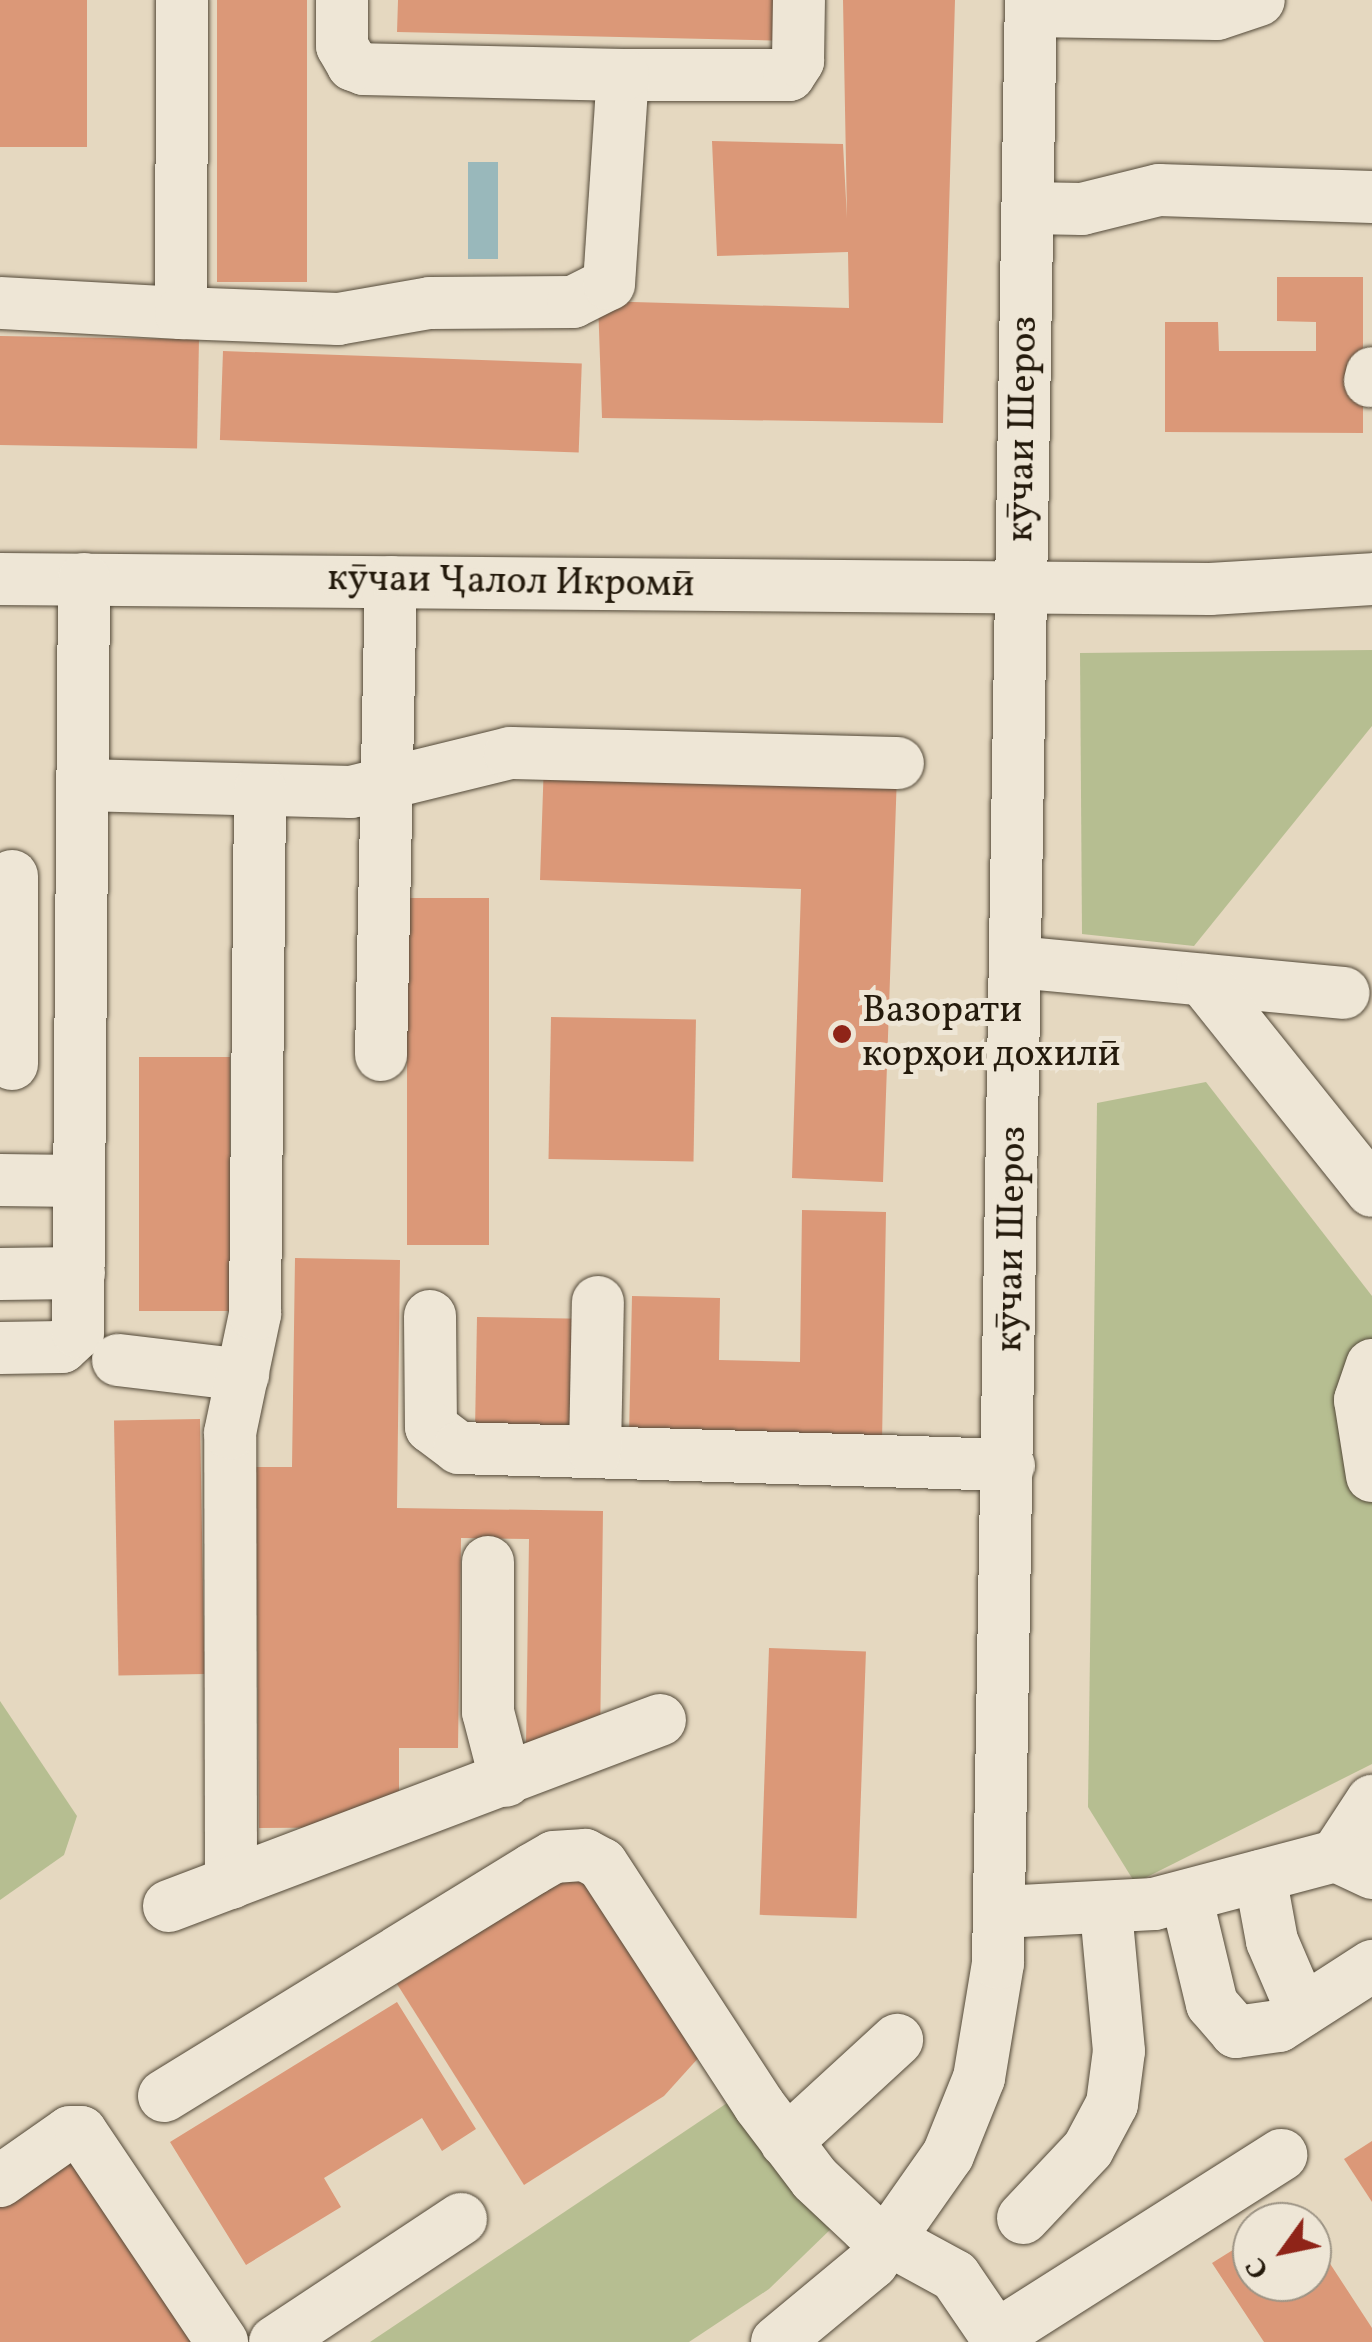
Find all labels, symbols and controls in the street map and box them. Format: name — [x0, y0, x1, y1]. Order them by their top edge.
street label: кӯчаи Шероз — [999, 316, 1049, 542]
street label: кӯчаи Ҷалол Икромӣ — [327, 557, 695, 609]
place label: Вазорати корҳои дохилӣ — [862, 989, 1121, 1078]
marker: Вазорати корҳои дохилӣ — [831, 1023, 853, 1045]
street label: кӯчаи Шероз — [988, 1126, 1038, 1352]
north arrow — [1232, 2202, 1332, 2302]
text: С — [1237, 2249, 1279, 2286]

